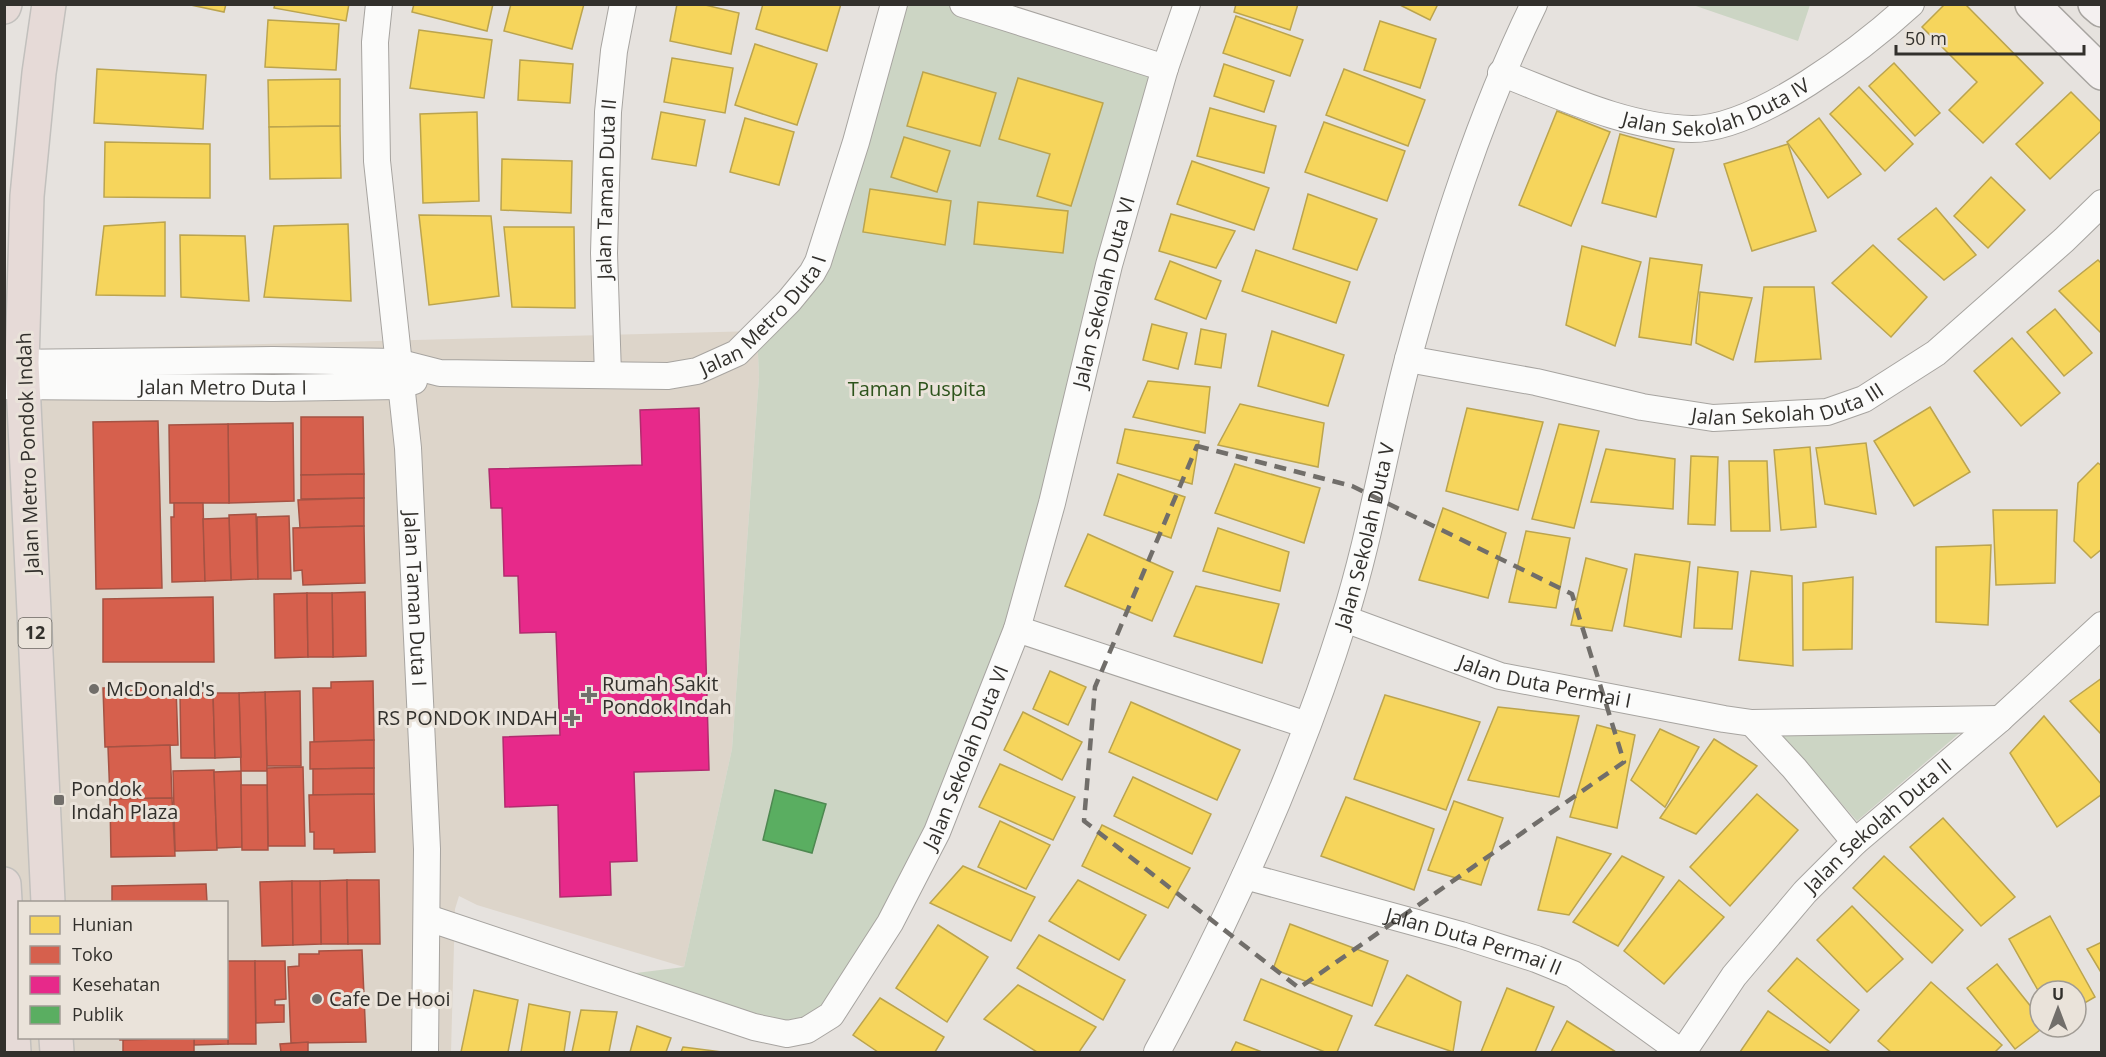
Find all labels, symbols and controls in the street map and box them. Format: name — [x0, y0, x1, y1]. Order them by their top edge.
scale bar — [1896, 18, 2084, 56]
text: 50 m — [1905, 26, 1947, 50]
street label: Jalan Sekolah Duta IV — [1617, 71, 1815, 142]
street label: Jalan Taman Duta II — [590, 97, 622, 282]
street label: Jalan Sekolah Duta VI — [1066, 193, 1141, 392]
street label: Jalan Metro Duta I — [693, 252, 832, 382]
street label: Jalan Metro Pondok Indah — [10, 332, 45, 576]
street label: Jalan Metro Duta I — [137, 373, 307, 401]
park label: Taman Puspita — [848, 375, 986, 402]
street label: Jalan Sekolah Duta III — [1688, 376, 1888, 431]
street label: Jalan Sekolah Duta V — [1327, 440, 1400, 634]
street label: Jalan Taman Duta I — [398, 509, 433, 687]
road number: 12 — [18, 618, 51, 648]
street label: Jalan Duta Permai I — [1453, 647, 1634, 714]
street label: Jalan Sekolah Duta VI — [915, 661, 1014, 856]
place label: Rumah Sakit Pondok Indah — [602, 670, 732, 720]
place label: McDonald's — [106, 675, 215, 702]
marker: McDonald's — [87, 682, 101, 696]
marker: Rumah Sakit Pondok Indah — [580, 686, 598, 704]
place label: RS PONDOK INDAH — [377, 704, 558, 731]
marker: RS PONDOK INDAH — [563, 709, 581, 727]
street label: Jalan Sekolah Duta II — [1796, 752, 1957, 900]
place label: Pondok Indah Plaza — [71, 775, 178, 825]
marker: Pondok Indah Plaza — [52, 793, 66, 807]
legend — [18, 901, 228, 1039]
street label: Jalan Duta Permai II — [1381, 901, 1566, 981]
text: Hunian — [72, 912, 133, 936]
text: Toko — [72, 942, 113, 966]
text: Kesehatan — [72, 972, 160, 996]
north arrow — [2028, 979, 2088, 1039]
text: U — [2052, 983, 2064, 1005]
place label: Cafe De Hooi — [329, 985, 451, 1012]
marker: Cafe De Hooi — [310, 992, 324, 1006]
text: Publik — [72, 1002, 124, 1026]

